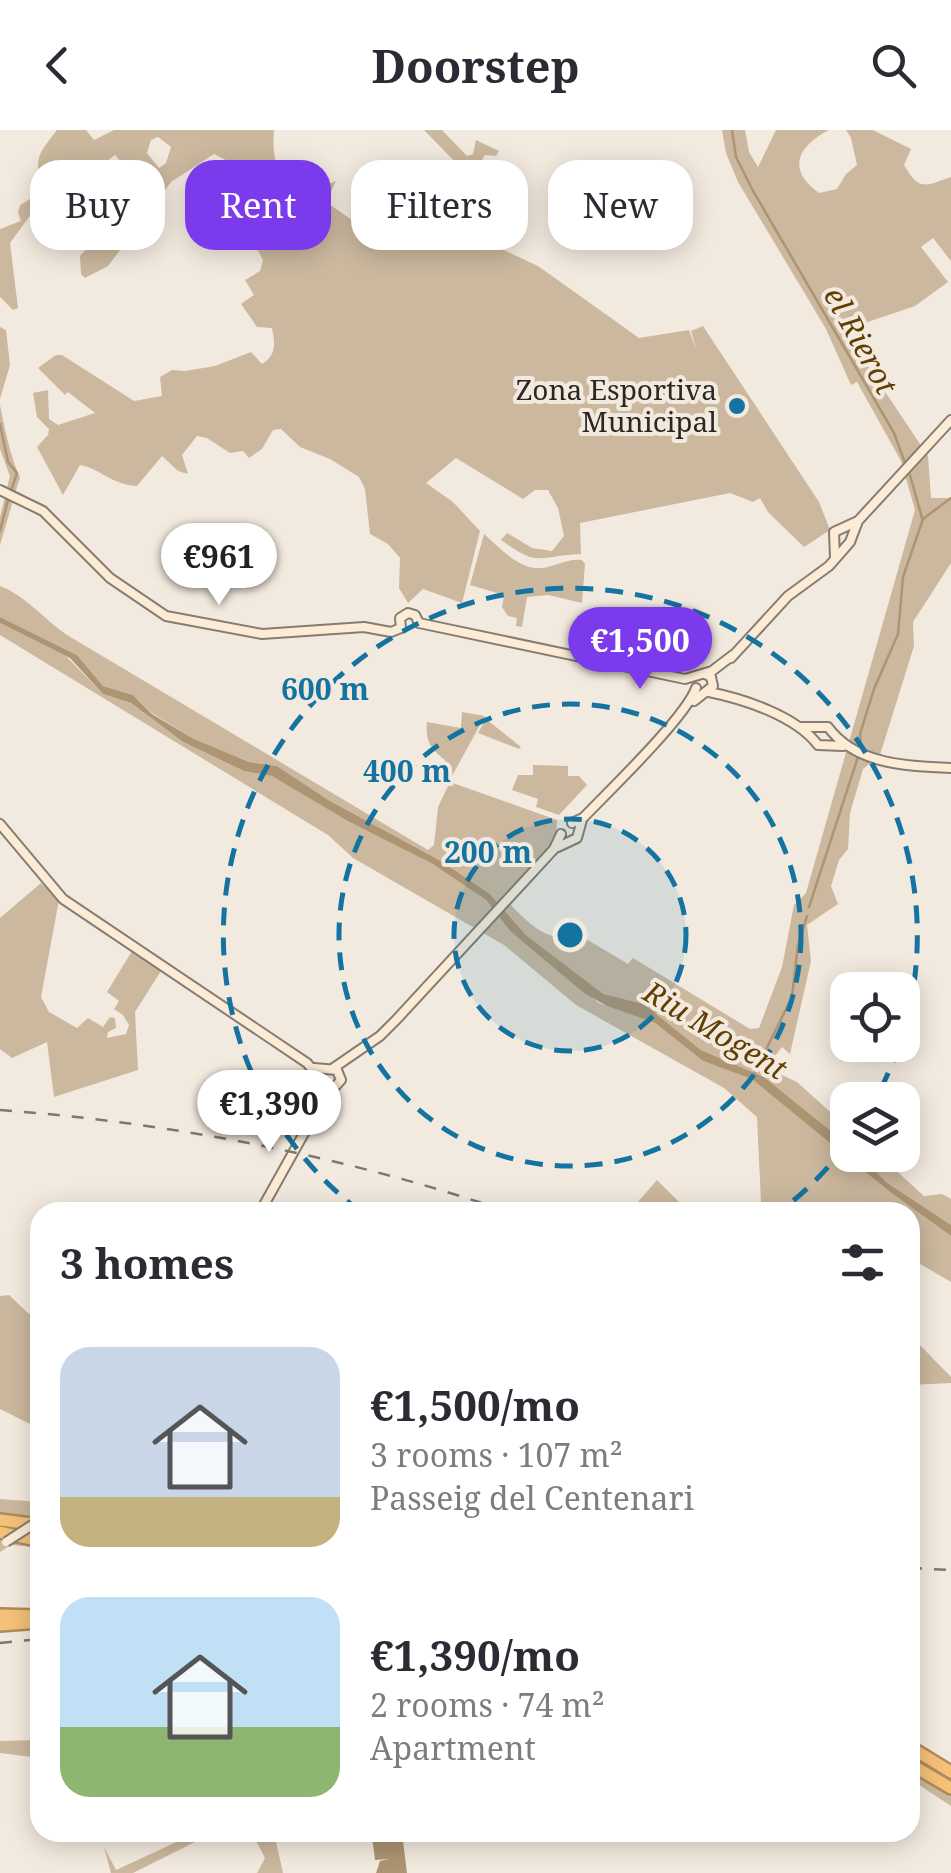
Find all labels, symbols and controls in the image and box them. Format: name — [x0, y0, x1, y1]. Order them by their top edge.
text: Doorstep — [372, 35, 579, 96]
icon: back — [30, 38, 85, 93]
icon: search — [866, 38, 921, 93]
chip: Buy — [30, 160, 165, 250]
chip: Rent — [185, 160, 331, 250]
chip: Filters — [351, 160, 528, 250]
chip: New — [548, 160, 693, 250]
water label: el Rierot — [815, 279, 908, 402]
place label: Zona Esportiva Municipal — [516, 370, 717, 440]
marker: Zona Esportiva Municipal — [726, 395, 748, 417]
pin: €961 — [160, 523, 278, 608]
text: €961 — [183, 534, 255, 577]
pin: €1,500 — [559, 607, 721, 692]
text: €1,500 — [590, 618, 690, 661]
text: 600 m — [281, 668, 369, 709]
text: 400 m — [363, 750, 451, 791]
text: 200 m — [444, 831, 532, 872]
centre of rings — [552, 917, 588, 953]
water label: Riu Mogent — [636, 970, 796, 1089]
map controls — [830, 972, 920, 1172]
button: locate — [830, 972, 920, 1062]
pin: €1,390 — [188, 1070, 350, 1155]
text: €1,390 — [219, 1081, 319, 1124]
button: layers — [830, 1082, 920, 1172]
text: 3 homes — [60, 1234, 234, 1291]
icon: filters — [835, 1235, 890, 1290]
text: €1,500/mo — [370, 1376, 580, 1433]
icon: home — [140, 1387, 260, 1507]
text: 3 rooms · 107 m² — [370, 1433, 623, 1476]
text: Passeig del Centenari — [370, 1476, 694, 1519]
text: €1,390/mo — [370, 1626, 580, 1683]
icon: home — [140, 1637, 260, 1757]
text: 2 rooms · 74 m² — [370, 1683, 605, 1726]
text: Apartment — [370, 1726, 536, 1769]

